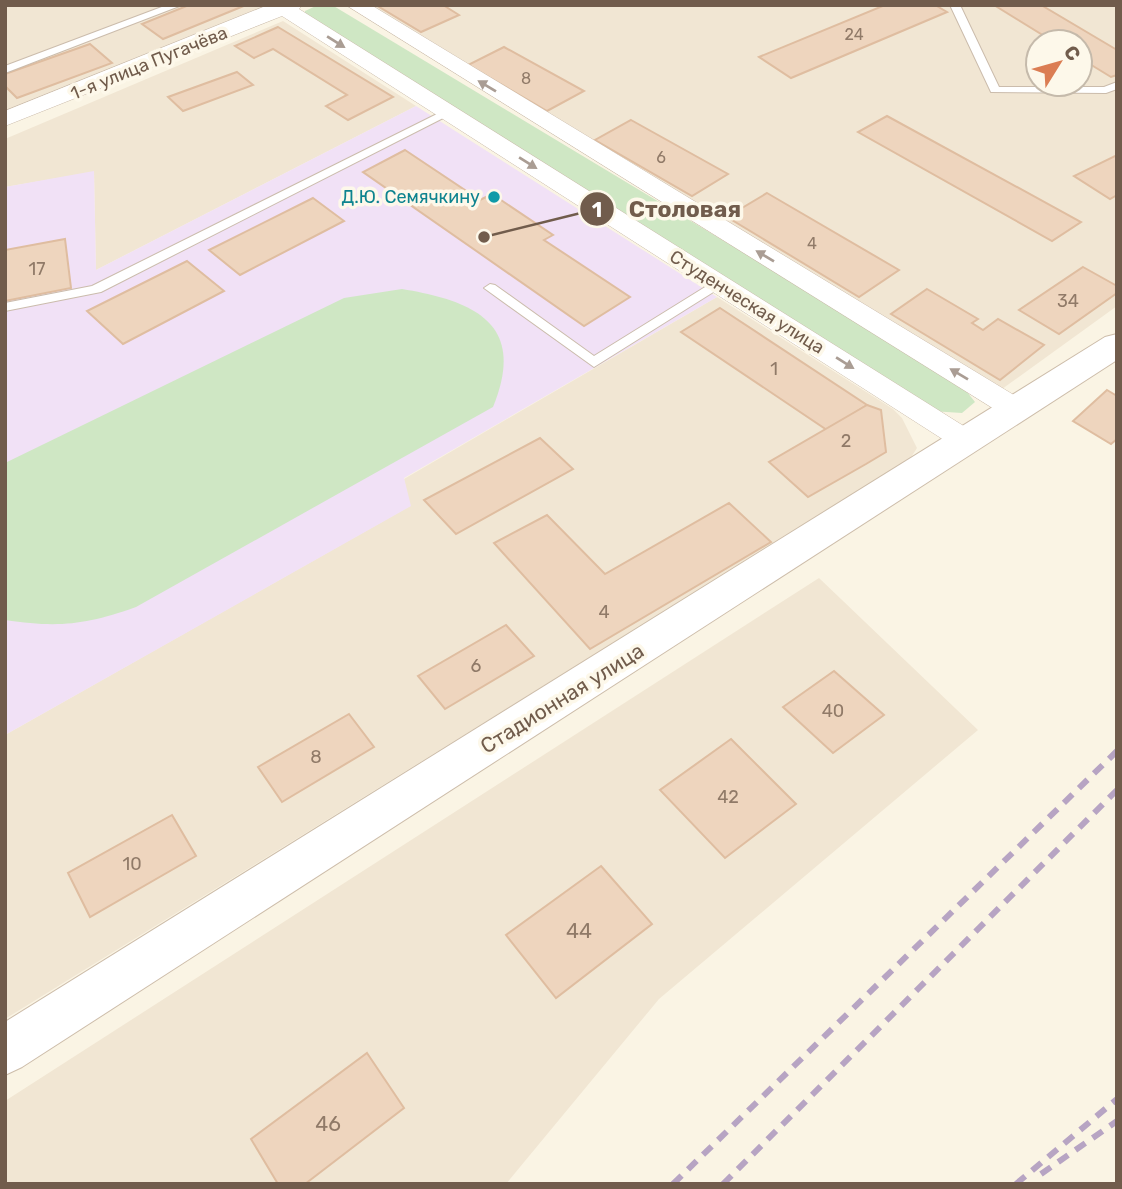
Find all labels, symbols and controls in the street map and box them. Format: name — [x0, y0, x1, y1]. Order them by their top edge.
street label: 1-я улица Пугачёва — [67, 21, 231, 105]
house number: 24 — [844, 25, 864, 44]
north arrow — [1024, 28, 1094, 98]
one-way arrow — [326, 35, 346, 48]
text: С — [1059, 41, 1085, 65]
house number: 8 — [521, 69, 531, 88]
one-way arrow — [477, 79, 497, 92]
house number: 6 — [656, 148, 666, 167]
one-way arrow — [519, 157, 538, 170]
place label: Д.Ю. Семячкину — [342, 186, 480, 208]
callout: Столовая — [580, 187, 755, 231]
marker: Д.Ю. Семячкину — [486, 189, 502, 205]
text: Столовая — [629, 195, 741, 223]
text: 1 — [592, 197, 602, 222]
house number: 4 — [807, 234, 817, 253]
street label: Студенческая улица — [666, 245, 828, 359]
one-way arrow — [755, 249, 774, 262]
house number: 17 — [29, 258, 45, 280]
house number: 34 — [1057, 290, 1079, 312]
one-way arrow — [835, 357, 854, 370]
house number: 1 — [770, 358, 778, 380]
one-way arrow — [949, 368, 968, 381]
house number: 2 — [841, 430, 851, 452]
house number: 4 — [598, 601, 610, 623]
street label: Стадионная улица — [476, 638, 648, 758]
house number: 6 — [471, 655, 482, 677]
house number: 40 — [822, 700, 844, 722]
house number: 8 — [310, 746, 322, 768]
house number: 42 — [717, 786, 739, 808]
house number: 10 — [122, 853, 142, 875]
house number: 44 — [566, 918, 592, 943]
house number: 46 — [315, 1111, 341, 1136]

